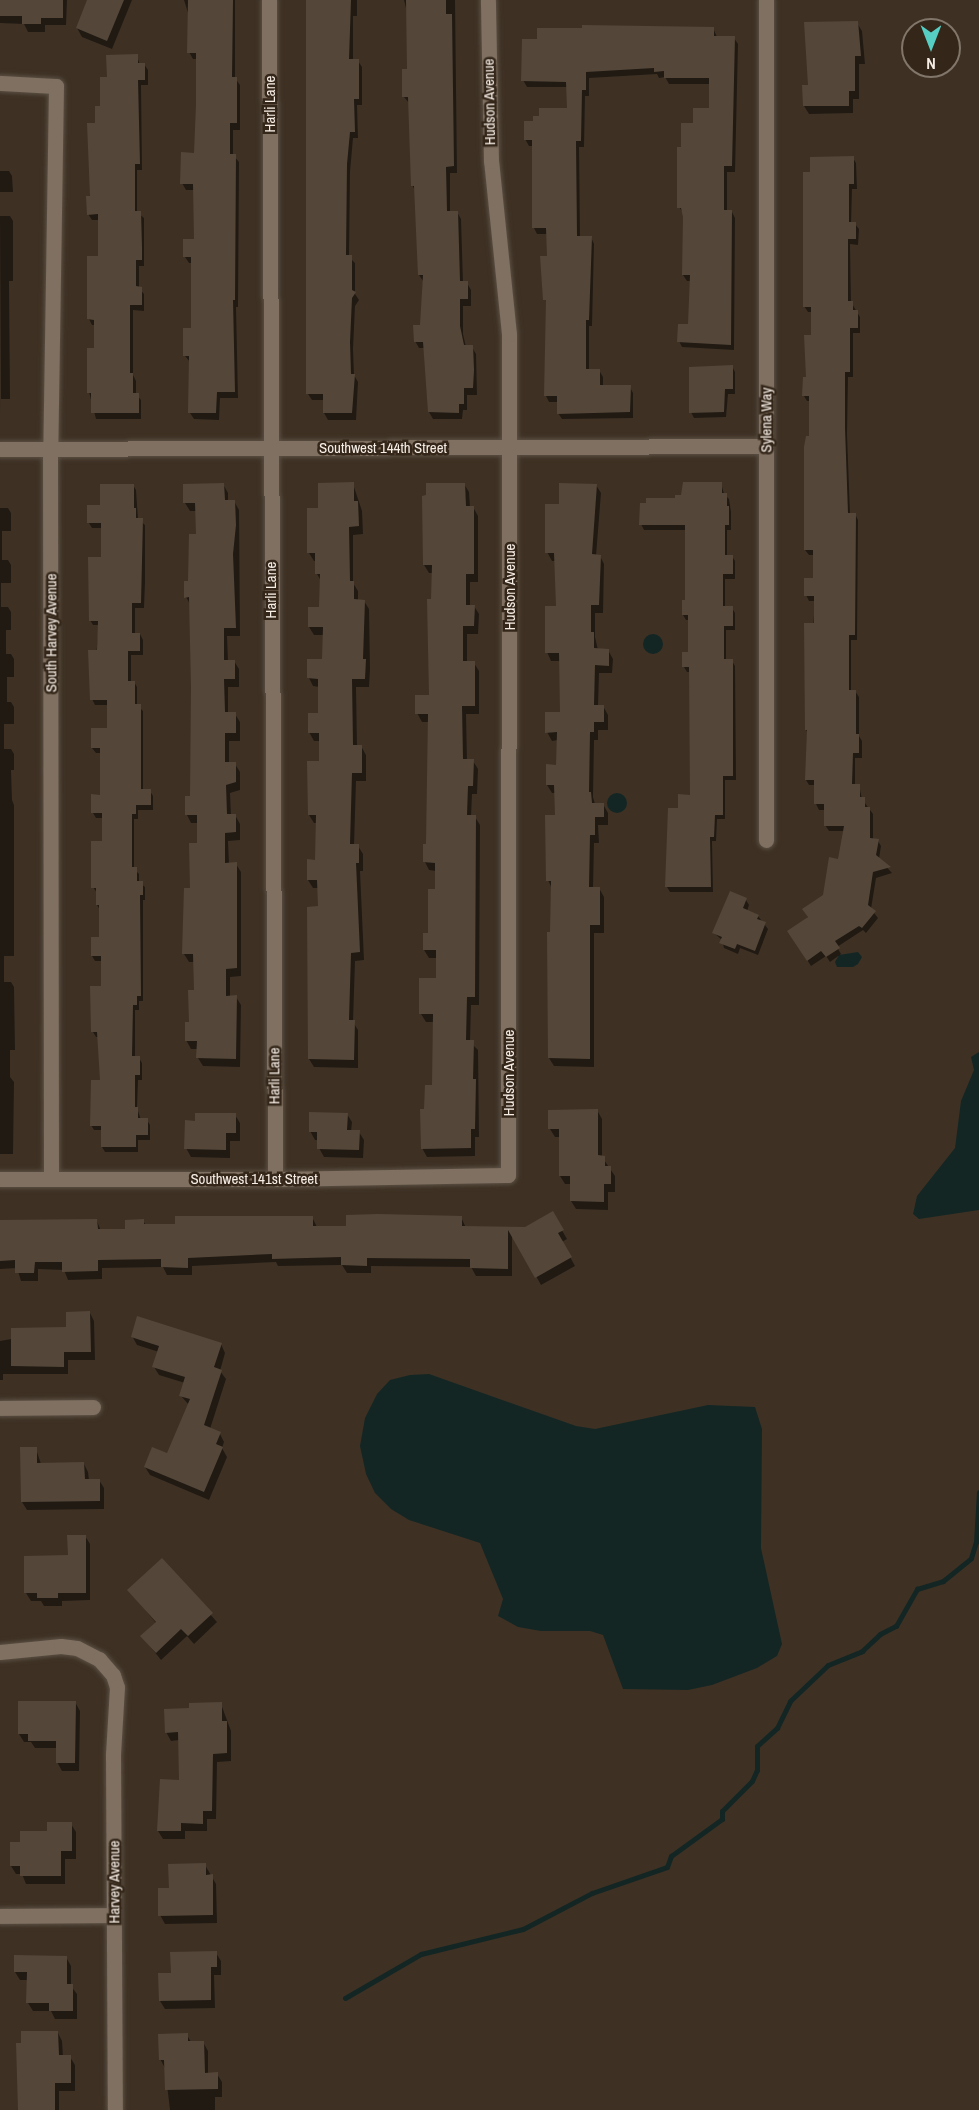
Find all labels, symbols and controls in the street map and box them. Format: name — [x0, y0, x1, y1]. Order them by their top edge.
north arrow — [901, 18, 961, 78]
text: N — [926, 53, 936, 75]
street label: Hudson Avenue — [479, 58, 499, 146]
street label: Harli Lane — [261, 76, 279, 132]
street label: Sylena Way — [757, 387, 775, 453]
street label: Southwest 144th Street — [319, 439, 447, 457]
street label: Hudson Avenue — [501, 543, 519, 631]
street label: Harli Lane — [262, 562, 280, 618]
street label: South Harvey Avenue — [42, 573, 60, 693]
street label: Hudson Avenue — [500, 1029, 518, 1117]
street label: Harli Lane — [265, 1048, 283, 1104]
street label: Southwest 141st Street — [190, 1170, 318, 1188]
street label: Harvey Avenue — [105, 1840, 123, 1924]

